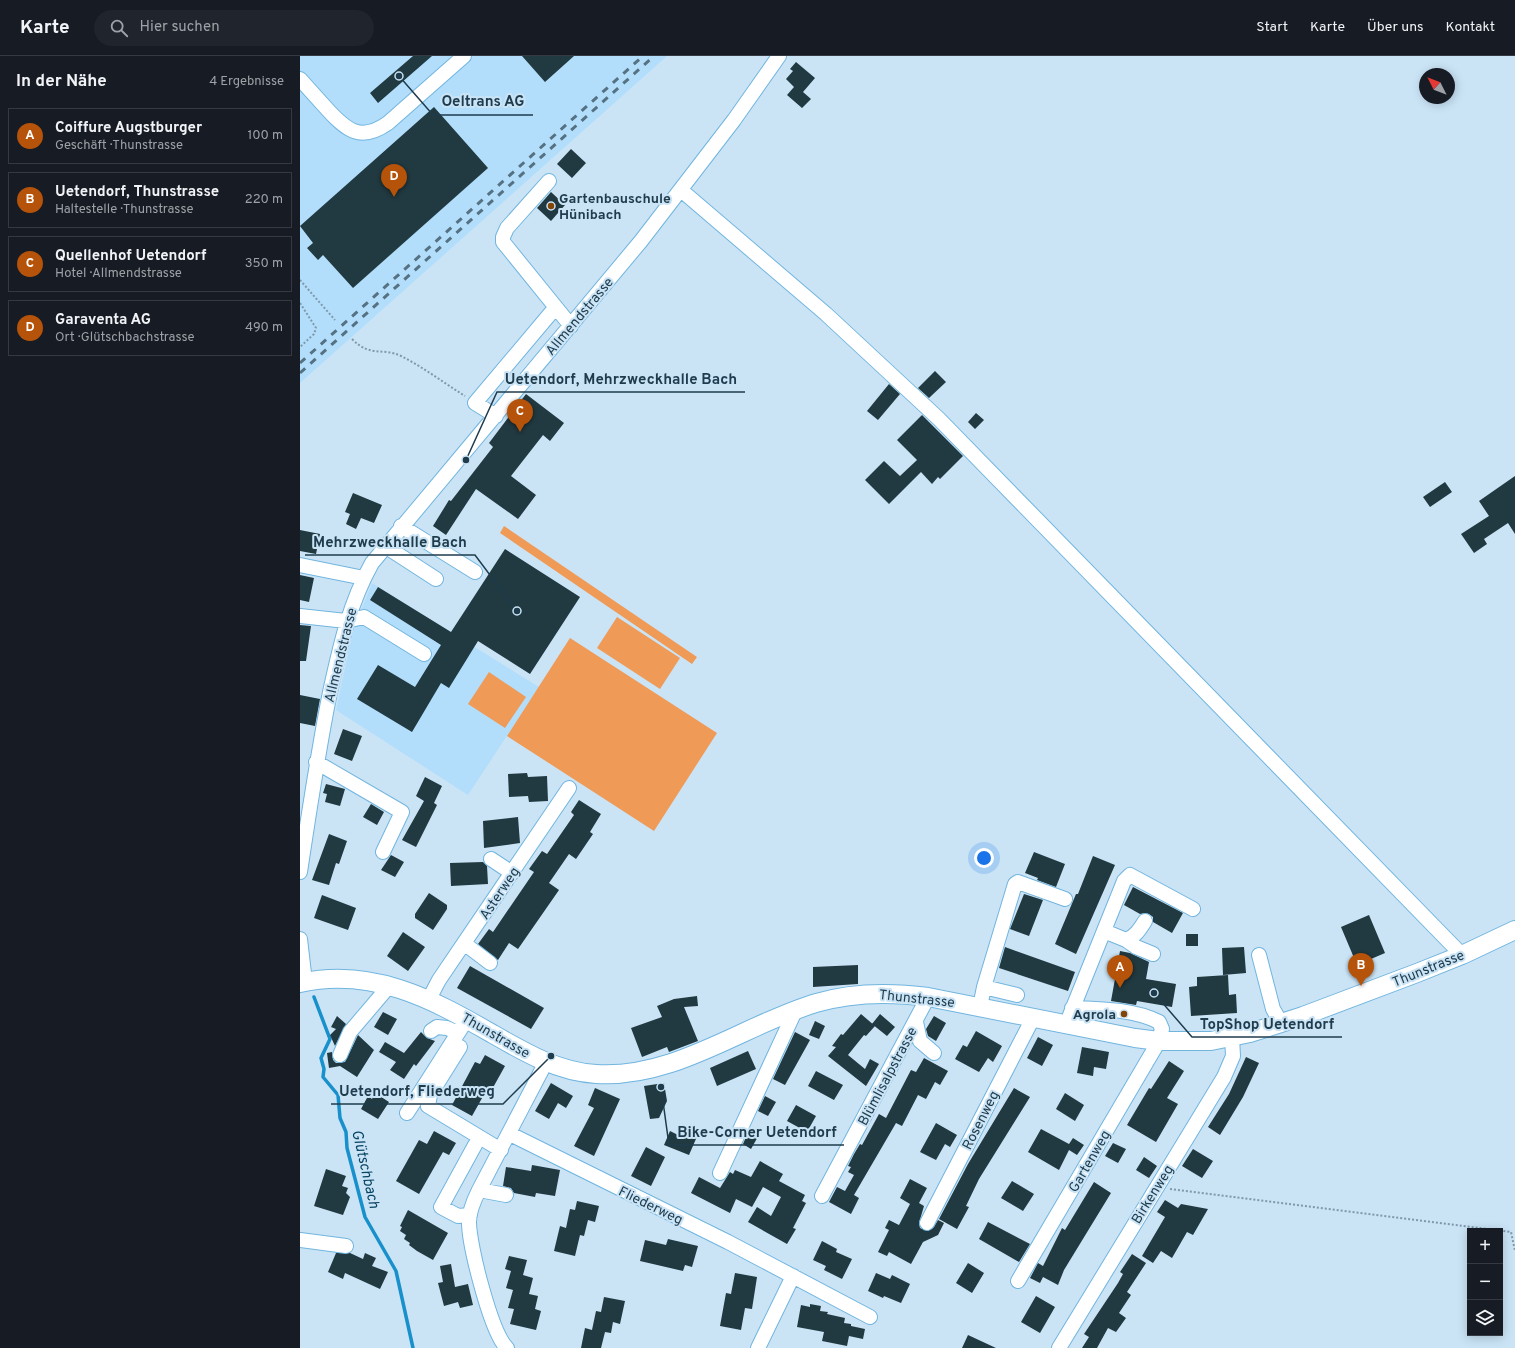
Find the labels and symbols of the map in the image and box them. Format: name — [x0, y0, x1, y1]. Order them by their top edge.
north arrow — [1419, 68, 1455, 104]
callout: Oeltrans AG — [433, 88, 533, 115]
text: Oeltrans AG — [442, 93, 524, 112]
pin: D — [381, 164, 407, 197]
place label: Gartenbauschule Hünibach — [559, 191, 671, 224]
marker: Gartenbauschule Hünibach — [546, 201, 556, 211]
street label: Allmendstrasse — [543, 274, 618, 359]
callout: Uetendorf, Mehrzweckhalle Bach — [497, 365, 745, 392]
text: Uetendorf, Mehrzweckhalle Bach — [505, 371, 737, 390]
pin: C — [507, 399, 533, 432]
callout: Mehrzweckhalle Bach — [305, 528, 475, 555]
text: Mehrzweckhalle Bach — [313, 534, 467, 553]
street label: Allmendstrasse — [322, 606, 361, 704]
your location — [974, 848, 994, 868]
street label: Asterweg — [477, 864, 524, 923]
street label: Thunstrasse — [1390, 947, 1467, 992]
pin: B — [1348, 953, 1374, 986]
pin: A — [1107, 955, 1133, 988]
street label: Thunstrasse — [878, 987, 956, 1012]
place label: Agrola — [1073, 1007, 1116, 1024]
marker: Agrola — [1119, 1009, 1129, 1019]
street label: Thunstrasse — [458, 1010, 532, 1063]
callout: TopShop Uetendorf — [1192, 1010, 1342, 1037]
text: TopShop Uetendorf — [1200, 1016, 1335, 1035]
street label: Blümlisalpstrasse — [855, 1024, 921, 1129]
callout: Uetendorf, Fliederweg — [331, 1077, 503, 1104]
text: Uetendorf, Fliederweg — [339, 1083, 495, 1102]
street label: Rosenweg — [959, 1088, 1003, 1153]
callout: Bike-Corner Uetendorf — [669, 1118, 844, 1145]
text: Bike-Corner Uetendorf — [677, 1124, 837, 1143]
water label: Glütschbach — [346, 1128, 383, 1211]
street label: Gartenweg — [1066, 1128, 1115, 1196]
street label: Birkenweg — [1129, 1162, 1178, 1227]
street label: Fliederweg — [615, 1183, 685, 1229]

